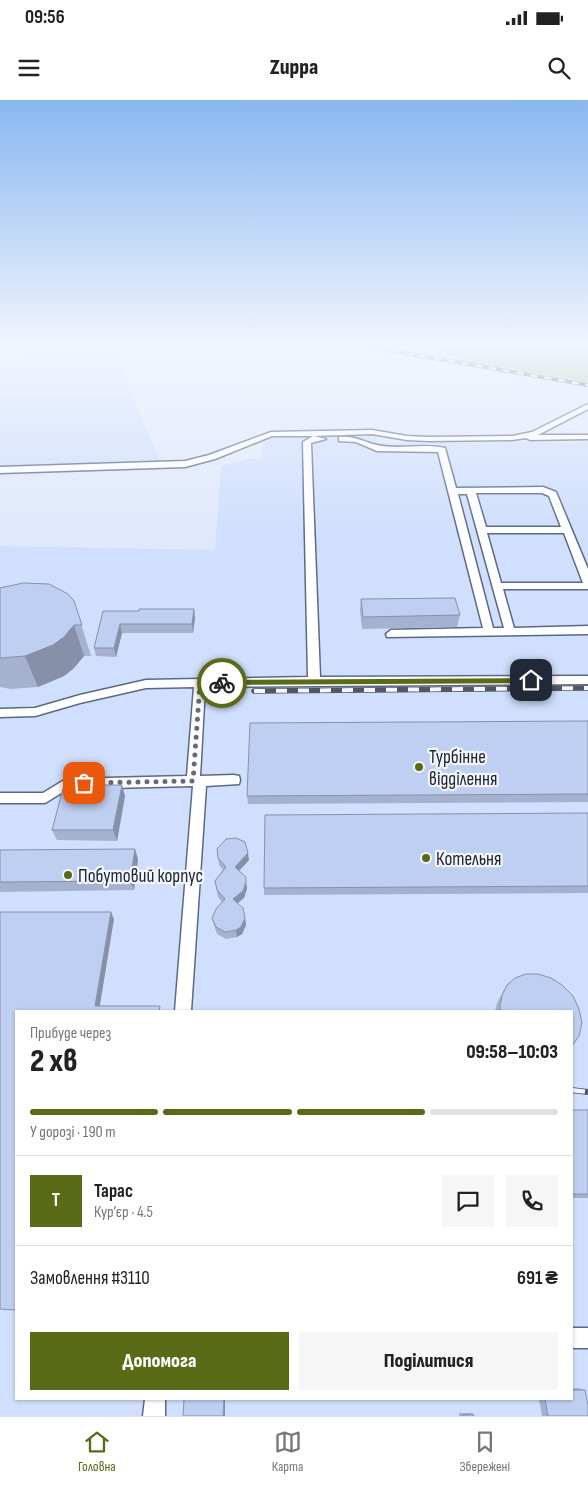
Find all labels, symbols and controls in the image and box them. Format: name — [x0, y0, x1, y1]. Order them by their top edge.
text: 09:56 — [25, 6, 65, 29]
icon: menu — [15, 54, 43, 82]
text: Zuppa — [270, 54, 318, 81]
icon: search — [545, 54, 573, 82]
courier — [197, 658, 247, 708]
pin — [510, 659, 552, 701]
icon: home — [517, 666, 545, 694]
icon: bike — [208, 669, 236, 697]
place label: Турбінне відділення — [429, 746, 497, 791]
marker: Турбінне відділення — [413, 761, 425, 773]
pin — [63, 762, 105, 804]
icon: bag — [70, 769, 98, 797]
place label: Котельня — [436, 848, 502, 871]
marker: Котельня — [420, 852, 432, 864]
place label: Побутовий корпус — [78, 865, 203, 888]
marker: Побутовий корпус — [62, 869, 74, 881]
text: Прибуде через — [30, 1024, 111, 1043]
text: 09:58–10:03 — [466, 1041, 558, 1064]
text: 2 хв — [30, 1042, 78, 1081]
text: У дорозі · 190 m — [30, 1123, 115, 1142]
button: chat — [442, 1175, 494, 1227]
button: phone — [506, 1175, 558, 1227]
text: Тарас — [94, 1180, 133, 1203]
text: Т — [52, 1189, 60, 1212]
text: Кур’єр · 4.5 — [94, 1203, 153, 1222]
text: Замовлення #3110 — [30, 1267, 150, 1290]
text: 691 ₴ — [517, 1267, 558, 1290]
button: Допомога — [30, 1332, 289, 1390]
button: Поділитися — [299, 1332, 558, 1390]
tab: Головна — [78, 1428, 116, 1475]
tab: Карта — [272, 1428, 304, 1475]
tab: Збережені — [459, 1428, 510, 1475]

